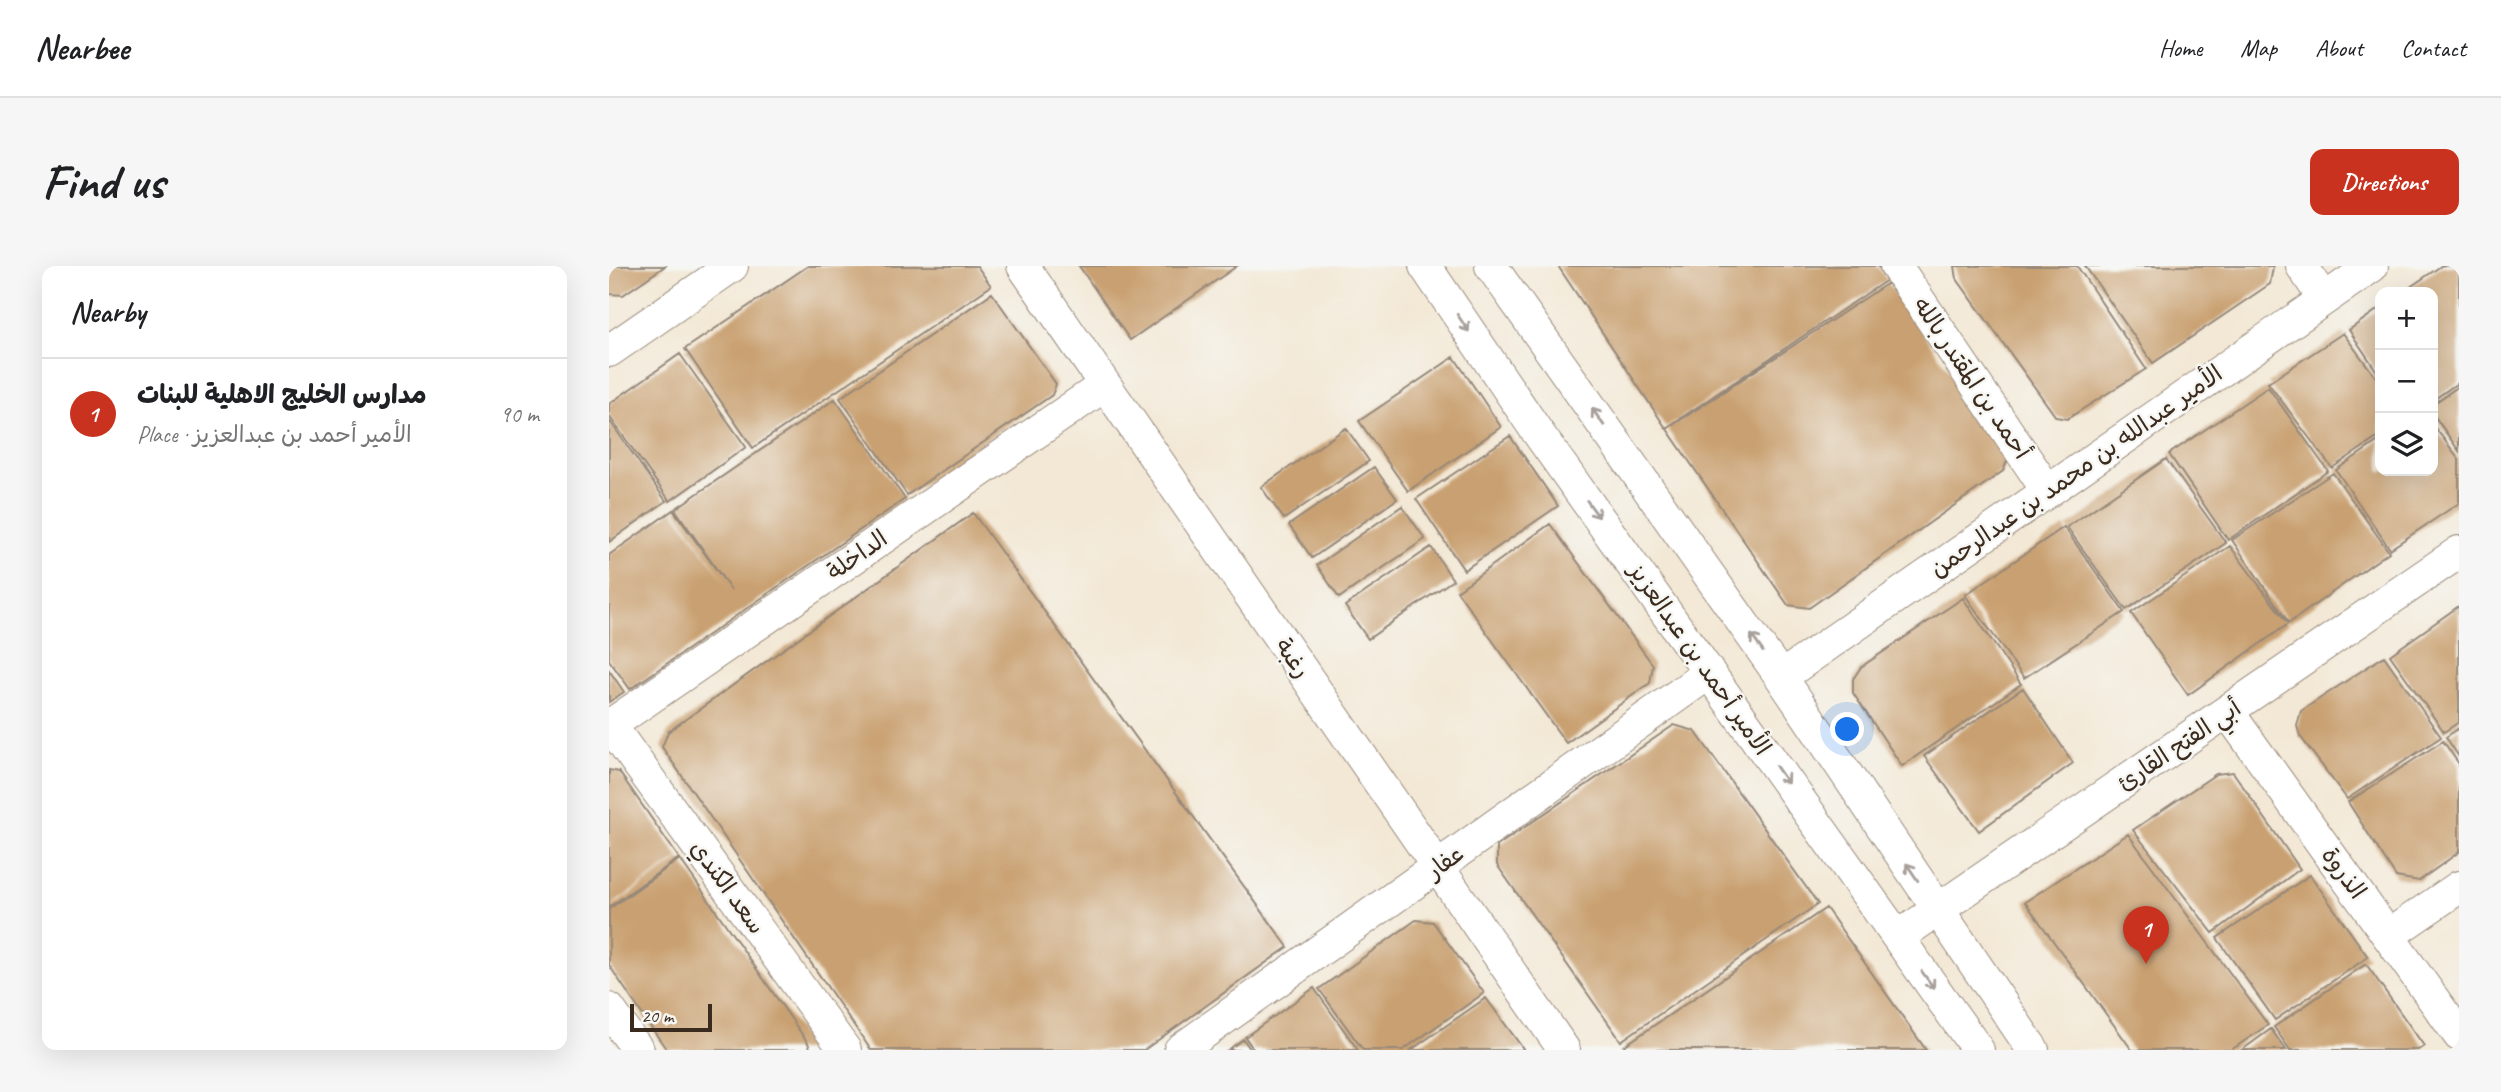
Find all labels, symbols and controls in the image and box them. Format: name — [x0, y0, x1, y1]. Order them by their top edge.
text: Nearbee — [35, 27, 129, 69]
text: Home — [2159, 33, 2202, 63]
text: Map — [2240, 33, 2277, 63]
text: About — [2315, 33, 2363, 63]
text: Contact — [2401, 33, 2466, 63]
button: Directions — [2310, 149, 2459, 215]
text: Find us — [42, 151, 164, 213]
map controls — [2375, 287, 2438, 476]
button: + — [2375, 287, 2438, 350]
street label: أحمد بن المقتدر بالله — [1907, 291, 2037, 465]
text: Nearby — [70, 293, 146, 331]
one-way arrow — [1456, 312, 1470, 332]
button: − — [2375, 350, 2438, 413]
street label: الأمير عبدالله بن محمد بن عبدالرحمن — [1923, 357, 2228, 584]
text: مدارس الخليج الاهلية للبنات — [137, 378, 427, 411]
text: 1 — [88, 400, 98, 429]
text: 90 m — [500, 400, 539, 429]
one-way arrow — [1591, 408, 1605, 427]
button: layers — [2375, 413, 2438, 476]
text: Place · الأمير أحمد بن عبدالعزيز — [137, 420, 412, 449]
one-way arrow — [1585, 500, 1600, 519]
street label: الداخلة — [821, 523, 893, 587]
street label: الأمير أحمد بن عبدالعزيز — [1621, 554, 1779, 761]
street label: رغبة — [1269, 632, 1317, 684]
one-way arrow — [1750, 634, 1764, 653]
street label: أبي الفتح القارئ — [2111, 693, 2250, 802]
your location — [1830, 712, 1864, 746]
one-way arrow — [1775, 765, 1789, 784]
street label: سعد الكندي — [682, 834, 772, 941]
street label: عفار — [1419, 838, 1470, 887]
street label: الذروة — [2315, 841, 2373, 905]
one-way arrow — [1905, 862, 1919, 882]
pin: 1 — [2123, 906, 2169, 964]
one-way arrow — [1921, 970, 1935, 989]
scale bar — [630, 1001, 712, 1033]
text: 20 m — [641, 1004, 673, 1028]

